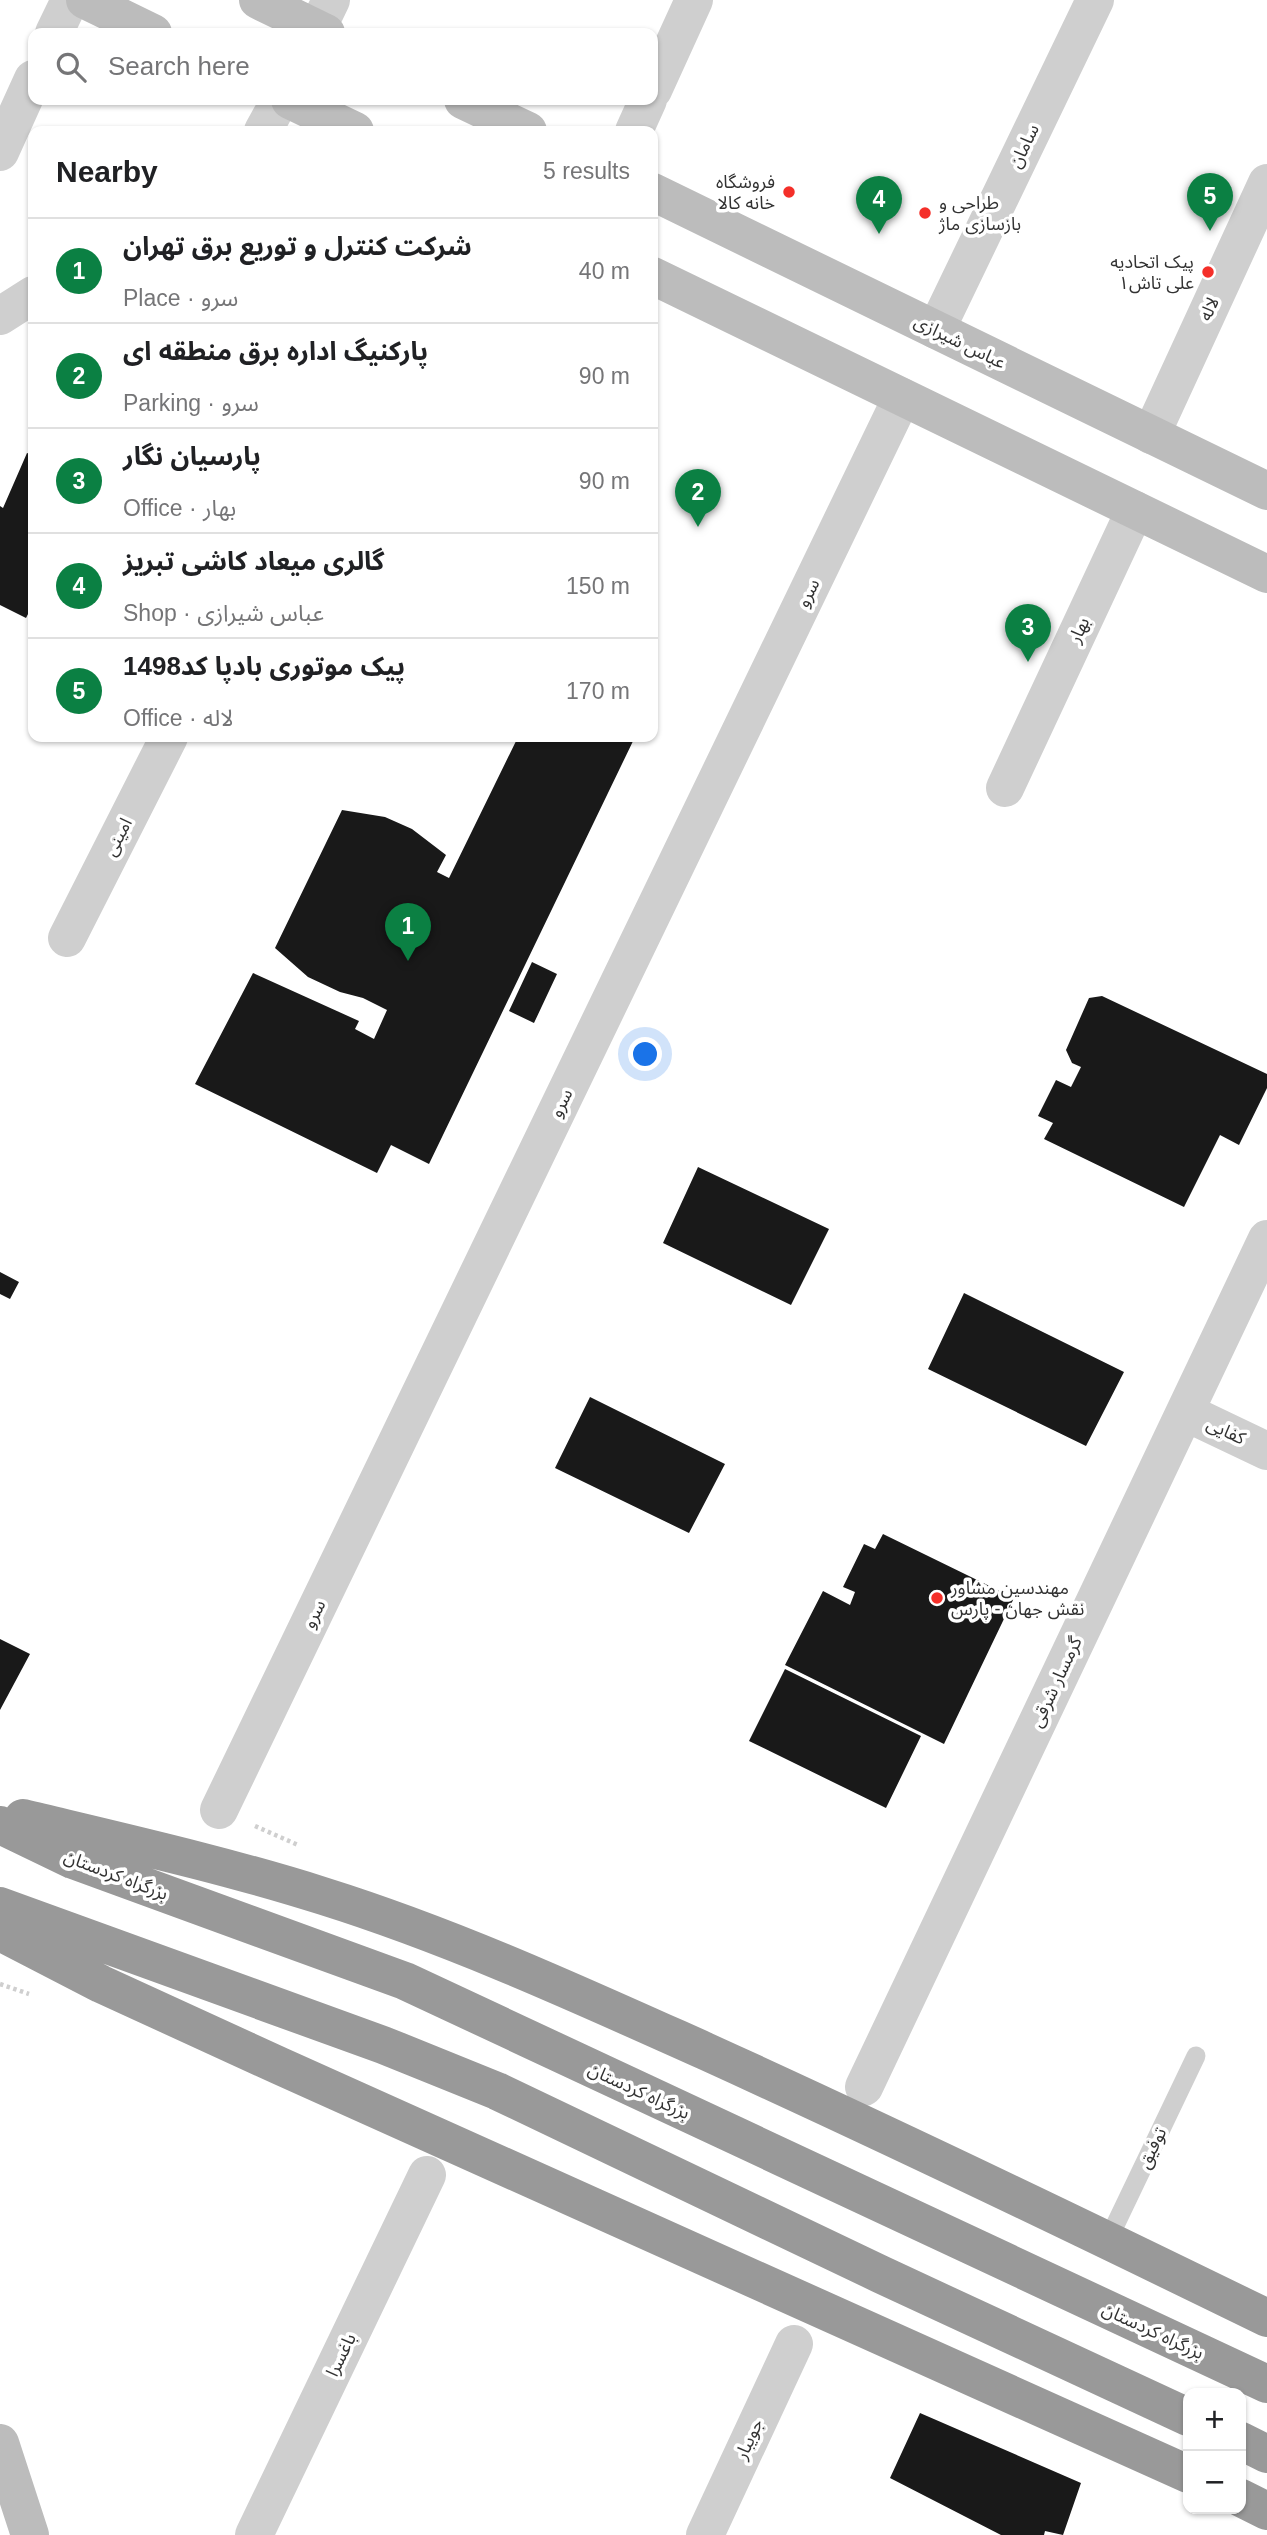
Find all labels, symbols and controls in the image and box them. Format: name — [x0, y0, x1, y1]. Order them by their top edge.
search box — [28, 28, 658, 105]
icon: search — [52, 48, 90, 86]
text: Search here — [108, 51, 250, 81]
street label: سامان — [1005, 121, 1044, 172]
text: Nearby — [56, 155, 158, 188]
text: 5 results — [543, 158, 630, 184]
place label: فروشگاه خانه کالا — [716, 172, 775, 213]
pin: 5 — [1187, 173, 1233, 231]
pin: 4 — [856, 176, 902, 234]
marker: فروشگاه خانه کالا — [781, 184, 797, 200]
place label: طراحی و بازسازی ماژ — [938, 193, 1021, 235]
marker: طراحی و بازسازی ماژ — [917, 205, 933, 221]
text: شرکت کنترل و توریع برق تهران — [123, 231, 472, 261]
place label: پیک اتحادیه علی تاش۱ — [1110, 252, 1194, 294]
text: 1 — [73, 258, 85, 284]
text: 40 m — [579, 258, 630, 284]
marker: پیک اتحادیه علی تاش۱ — [1200, 264, 1216, 280]
text: Place · سرو — [123, 285, 238, 311]
street label: لاله — [1195, 294, 1223, 324]
street label: عباس شیرازی — [911, 311, 1009, 374]
text: پارکنیگ اداره برق منطقه ای — [123, 336, 428, 366]
text: 2 — [73, 363, 85, 389]
text: 90 m — [579, 363, 630, 389]
text: Parking · سرو — [123, 390, 259, 416]
text: پارسیان نگار — [123, 441, 261, 471]
text: 3 — [73, 468, 85, 494]
text: 90 m — [579, 468, 630, 494]
pin: 2 — [675, 469, 721, 527]
text: Office · بهار — [123, 495, 236, 521]
text: گالری میعاد کاشی تبریز — [123, 546, 384, 576]
text: 4 — [73, 573, 85, 599]
text: 150 m — [566, 573, 630, 599]
street label: سرو — [793, 575, 824, 611]
text: Shop · عباس شیرازی — [123, 600, 324, 626]
pin: 3 — [1005, 604, 1051, 662]
street label: بهار — [1064, 614, 1094, 647]
text: پیک موتوری بادپا کد1498 — [123, 651, 405, 681]
text: 5 — [73, 678, 85, 704]
text: 170 m — [566, 678, 630, 704]
text: Office · لاله — [123, 705, 234, 731]
street label: امینی — [100, 815, 137, 860]
pin: 1 — [385, 903, 431, 961]
your location — [628, 1037, 662, 1071]
street label: سرو — [546, 1085, 577, 1121]
street label: کفایی — [1203, 1413, 1249, 1450]
place label: مهندسین مشاور نقش جهان - پارس — [950, 1578, 1084, 1620]
marker: مهندسین مشاور نقش جهان - پارس — [929, 1590, 945, 1606]
street label: سرو — [299, 1596, 330, 1632]
street label: گرمسار شرقی — [1026, 1633, 1087, 1731]
street label: بزرگراه کردستان — [61, 1846, 171, 1905]
street label: بزرگراه کردستان — [585, 2059, 693, 2124]
street label: توفیق — [1134, 2124, 1171, 2172]
street label: بزرگراه کردستان — [1099, 2299, 1207, 2364]
street label: باغسرا — [322, 2330, 361, 2380]
map controls — [1183, 2388, 1246, 2514]
button: + — [1183, 2388, 1246, 2451]
street label: جویبار — [731, 2416, 768, 2464]
button: − — [1183, 2451, 1246, 2514]

